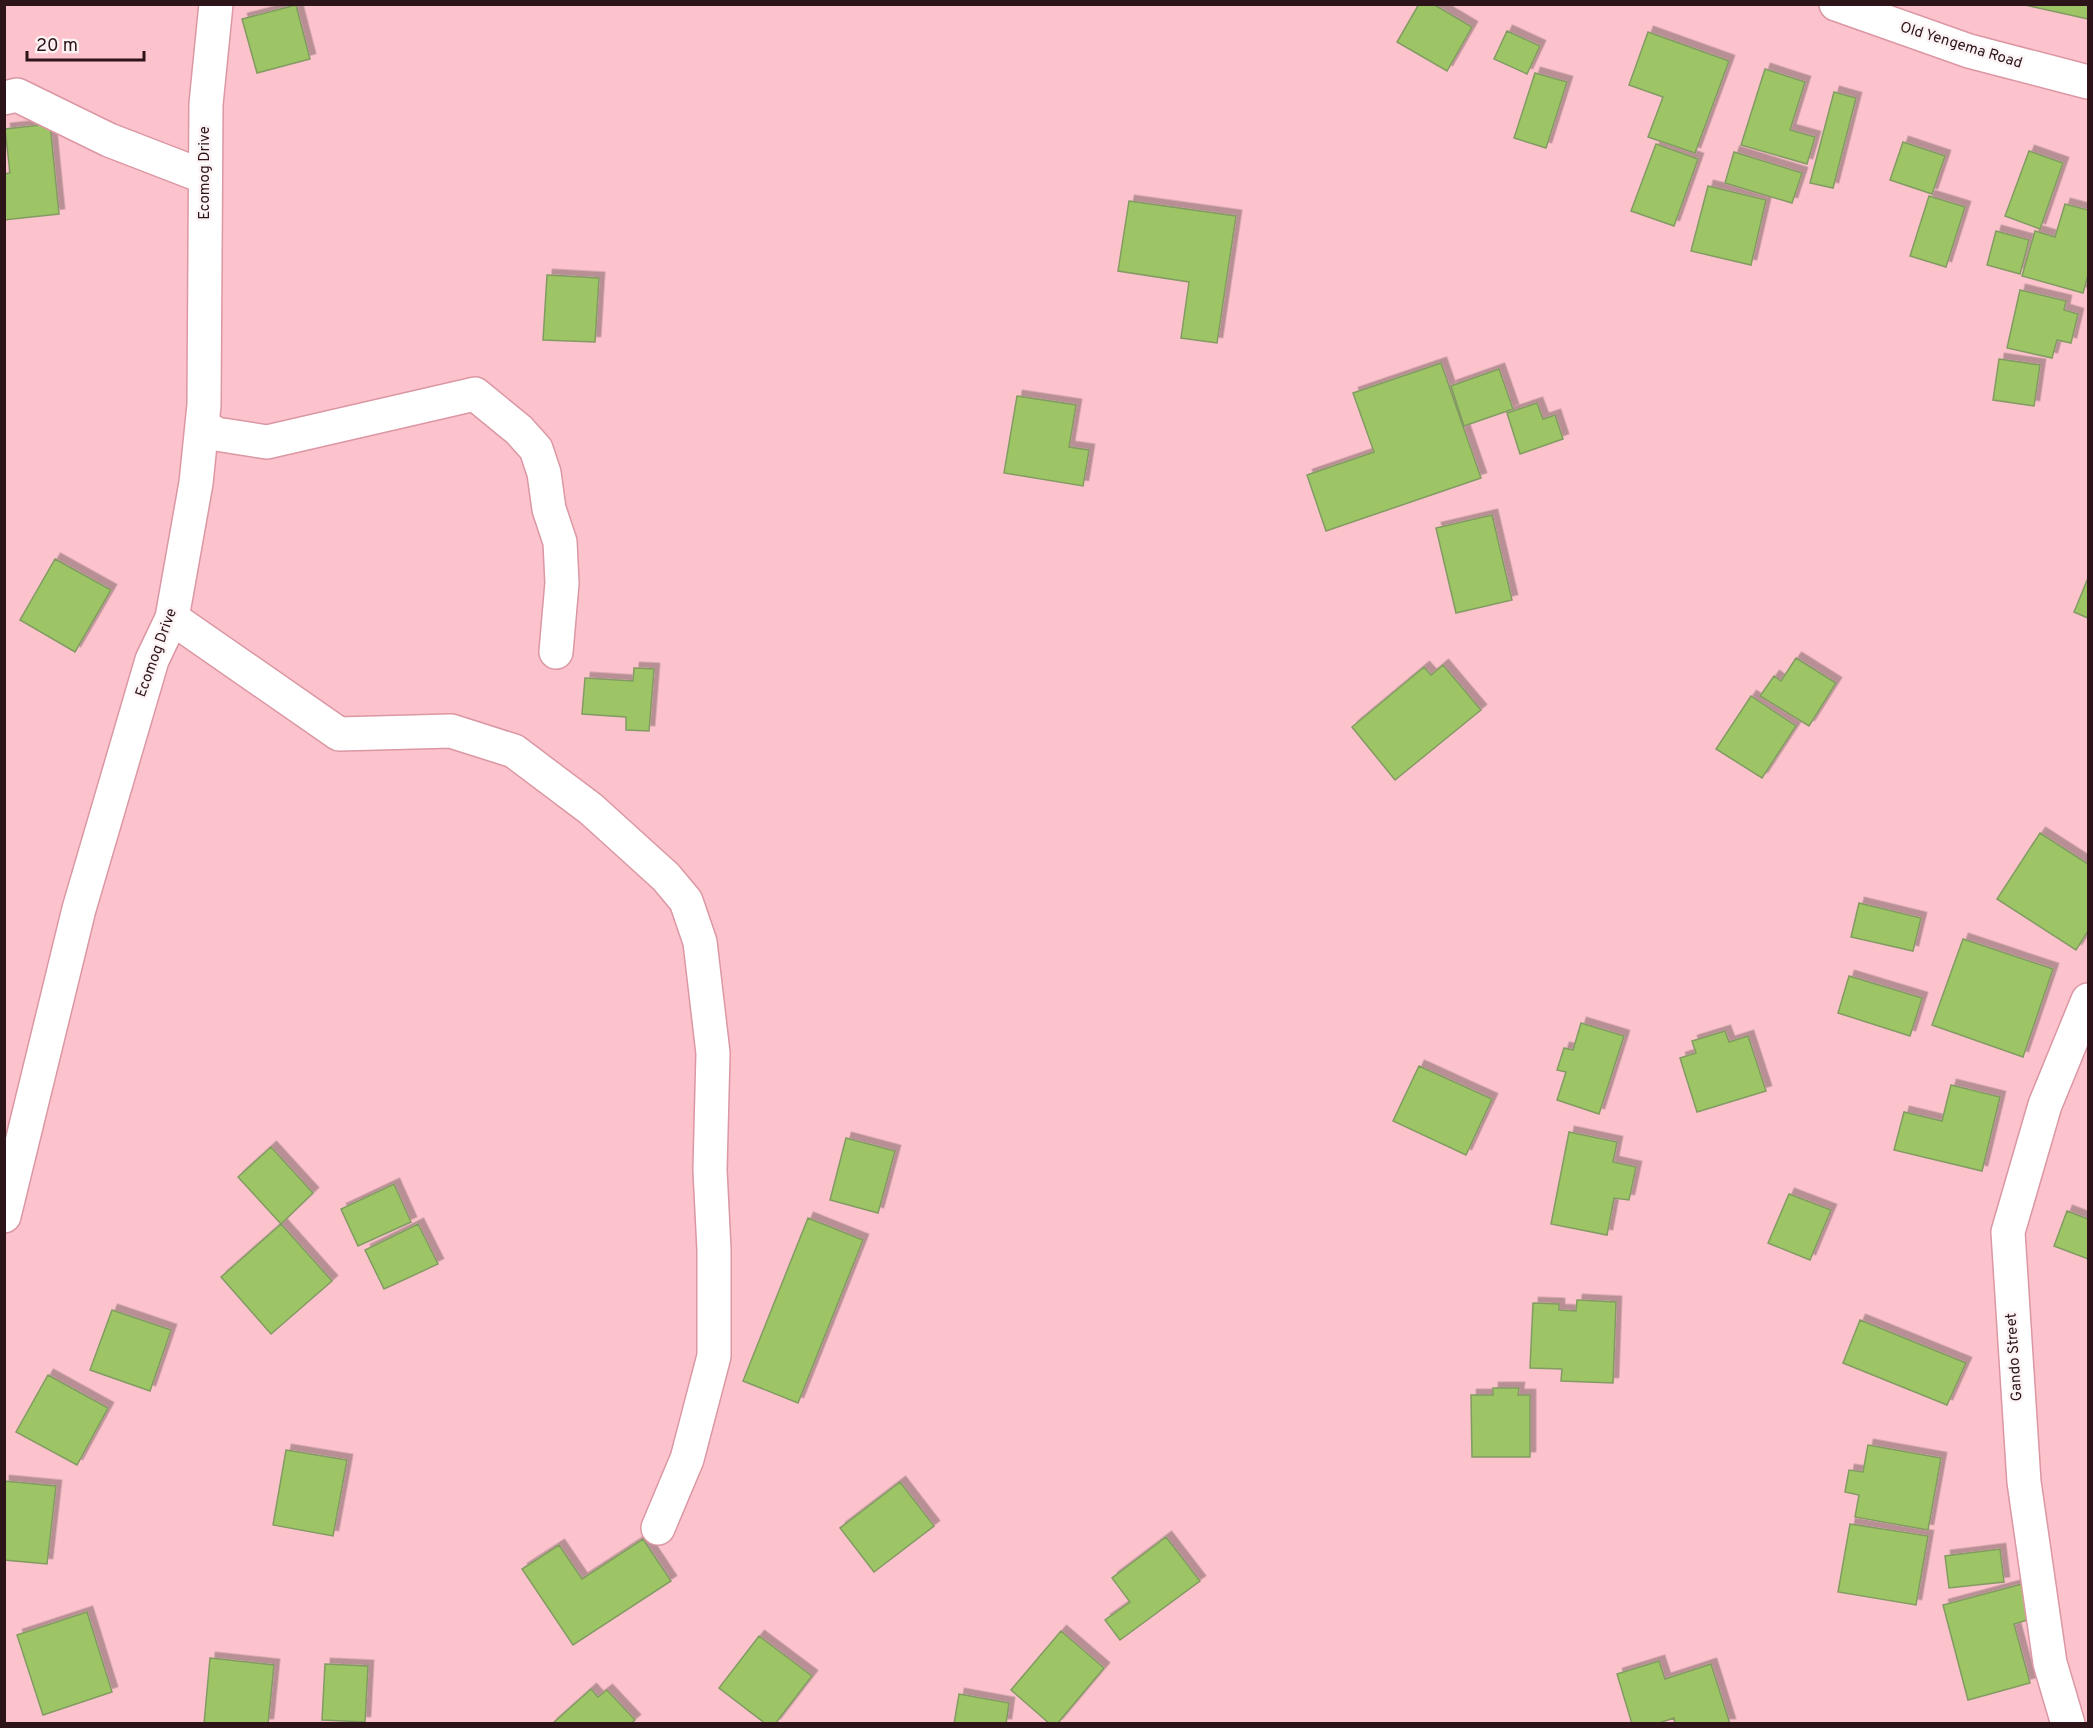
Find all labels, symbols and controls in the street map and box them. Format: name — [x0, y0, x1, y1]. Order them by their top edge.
street label: Old Yengema Road — [1898, 18, 2024, 74]
scale bar — [27, 24, 144, 62]
text: 20 m — [36, 35, 78, 58]
street label: Ecomog Drive — [196, 126, 215, 220]
street label: Ecomog Drive — [132, 606, 182, 700]
street label: Gando Street — [2002, 1312, 2028, 1402]

